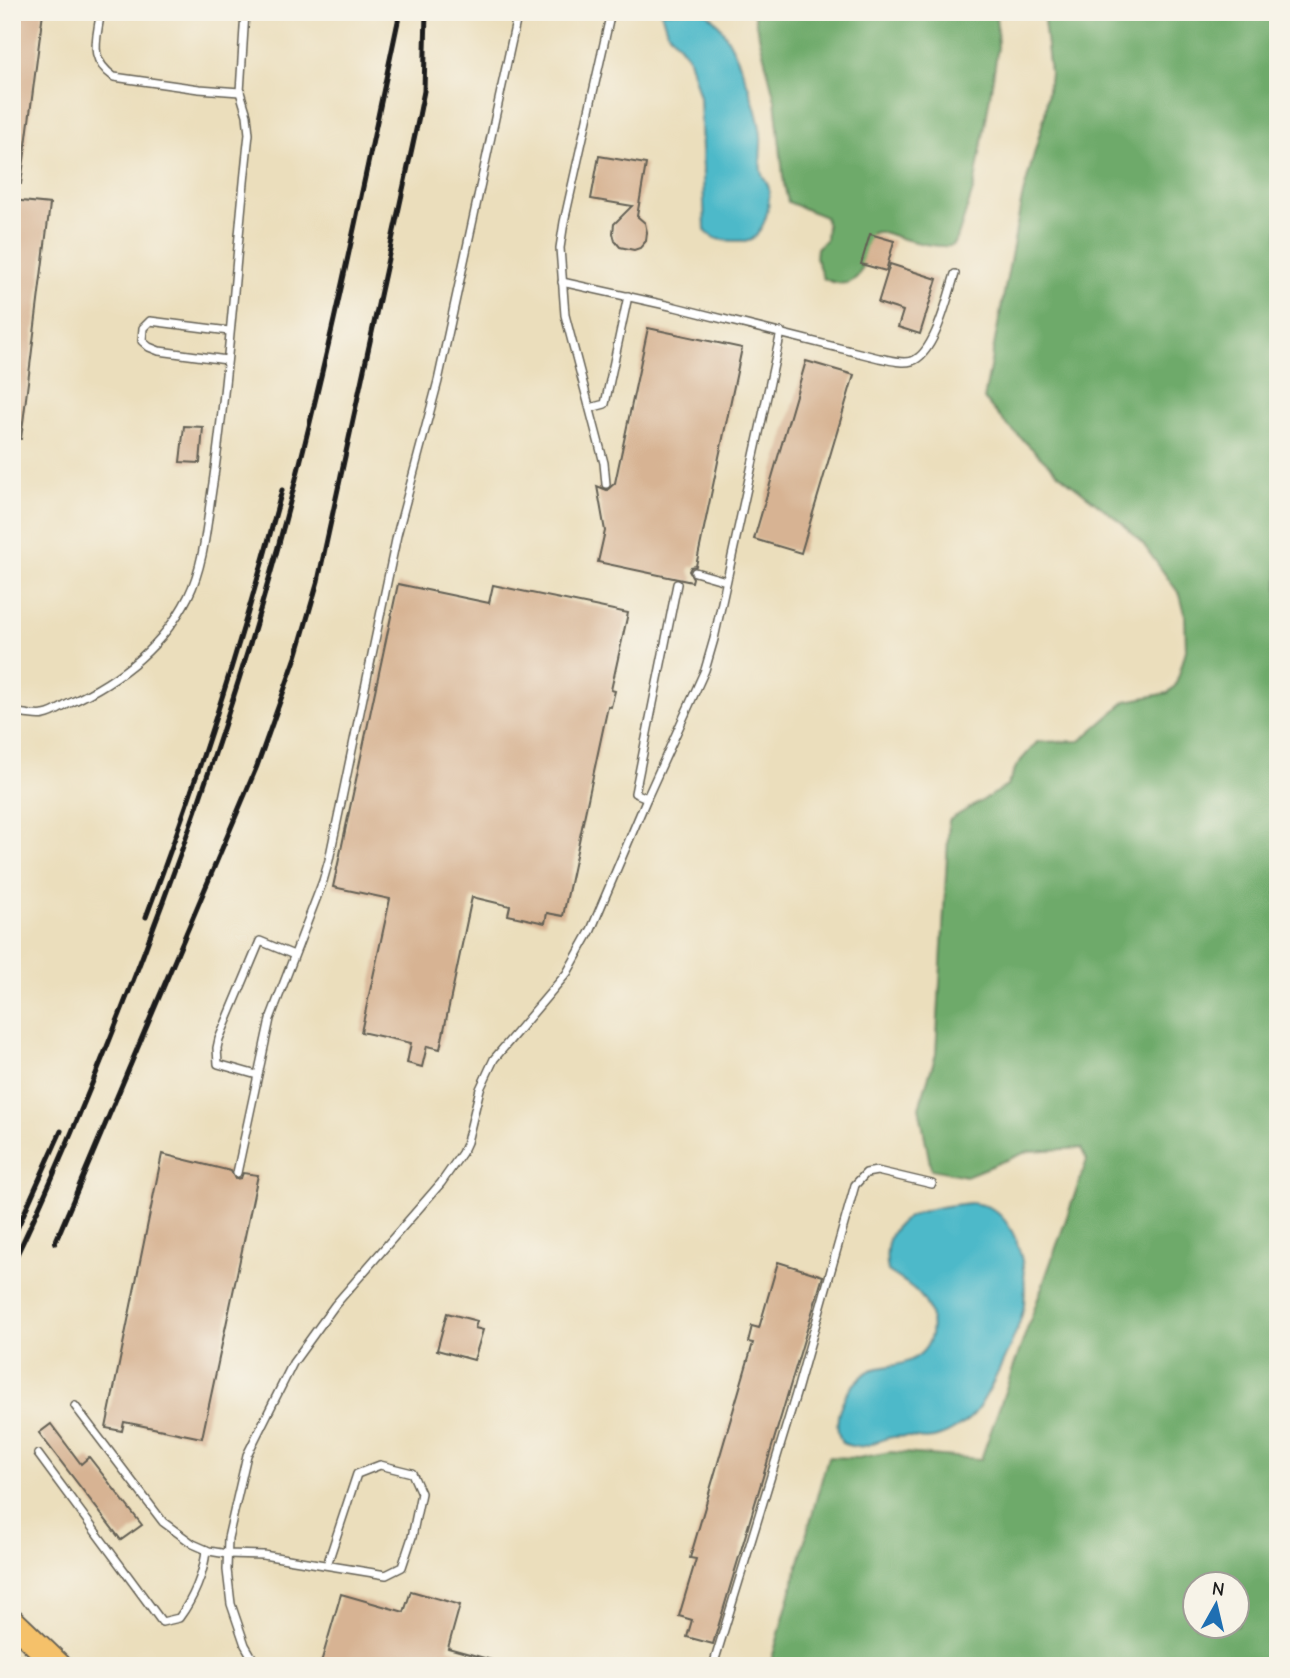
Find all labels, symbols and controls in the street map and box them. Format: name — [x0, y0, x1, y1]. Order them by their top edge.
north arrow — [1182, 1570, 1252, 1640]
text: N — [1211, 1577, 1226, 1601]

